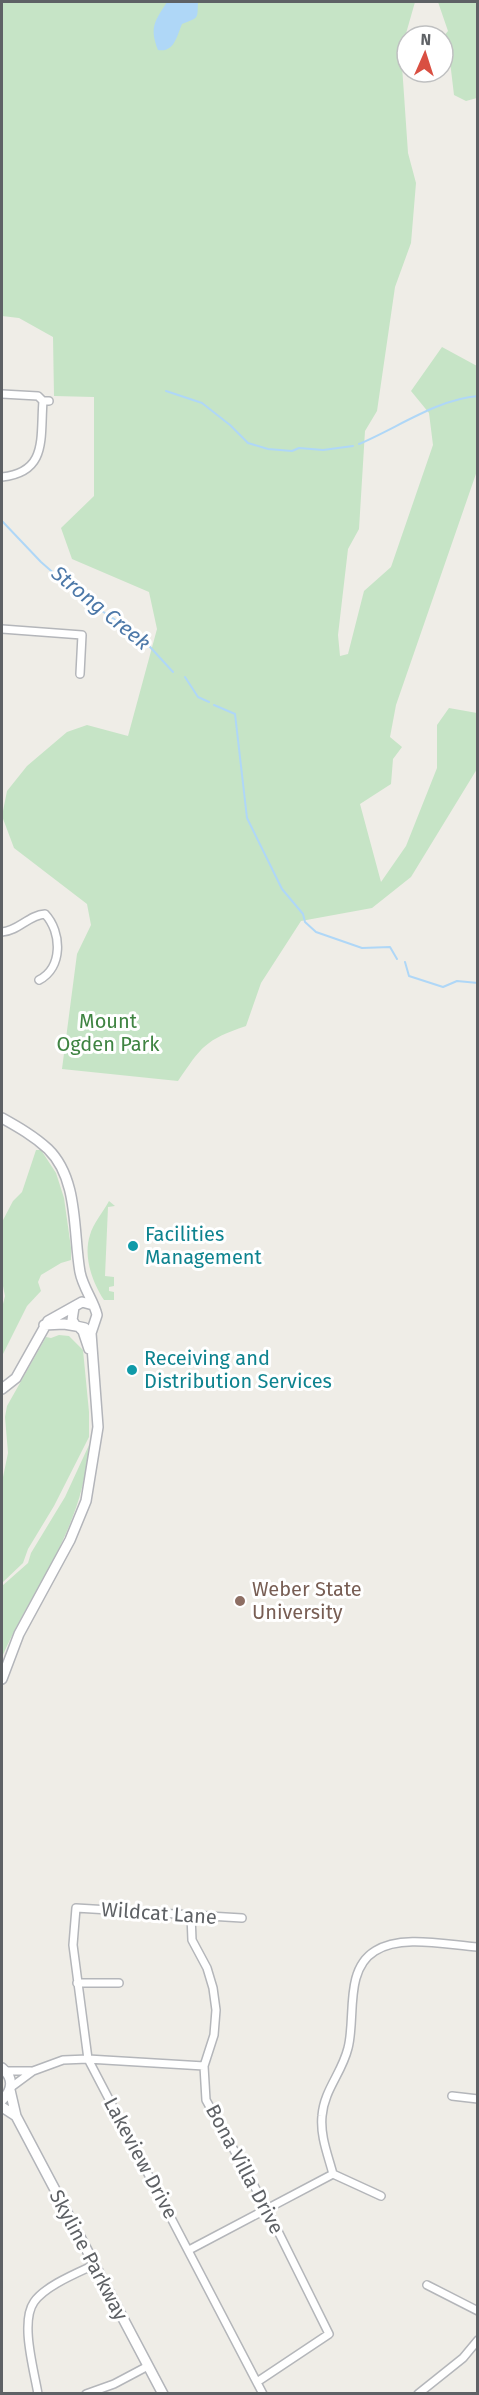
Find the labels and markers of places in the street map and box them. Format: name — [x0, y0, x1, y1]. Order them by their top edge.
place label: Facilities Management — [145, 1222, 263, 1269]
marker: Facilities Management — [126, 1239, 140, 1253]
place label: Receiving and Distribution Services — [144, 1346, 332, 1393]
marker: Receiving and Distribution Services — [125, 1363, 139, 1377]
place label: Weber State University — [252, 1577, 362, 1624]
marker: Weber State University — [233, 1594, 247, 1608]

